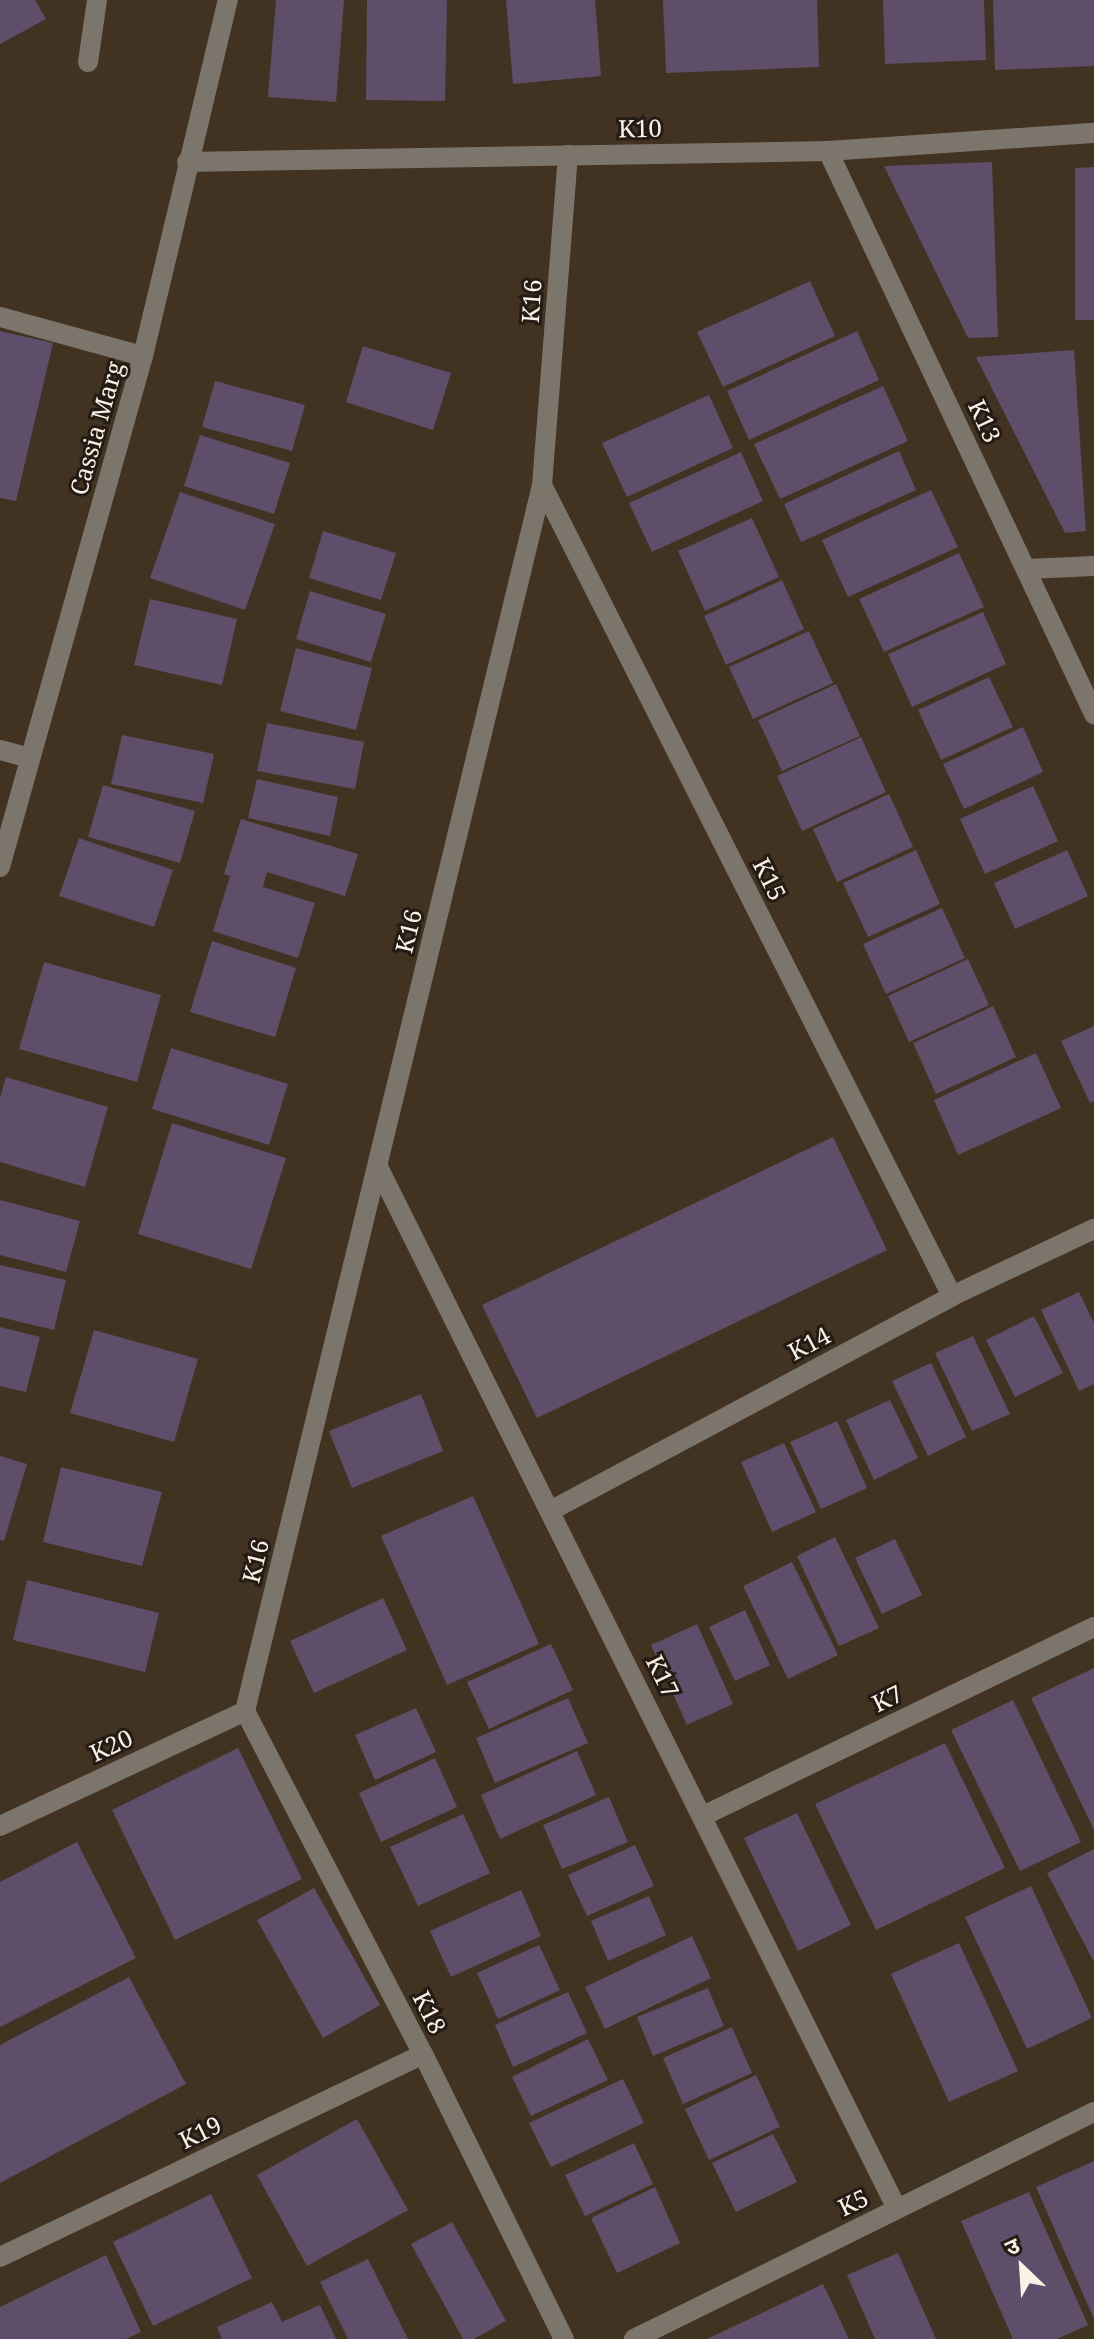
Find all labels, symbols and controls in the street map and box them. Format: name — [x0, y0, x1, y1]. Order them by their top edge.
street label: K10 — [618, 113, 662, 143]
street label: K16 — [515, 278, 547, 324]
street label: Cassia Marg — [63, 358, 129, 498]
street label: K13 — [963, 395, 1007, 447]
street label: K15 — [747, 853, 793, 905]
street label: K16 — [389, 906, 427, 956]
street label: K14 — [783, 1320, 835, 1366]
street label: K16 — [236, 1536, 274, 1586]
street label: K17 — [640, 1650, 686, 1702]
street label: K7 — [867, 1678, 907, 1718]
street label: K20 — [85, 1723, 137, 1767]
street label: K18 — [407, 1986, 453, 2038]
street label: K19 — [174, 2109, 226, 2155]
street label: K5 — [833, 2182, 873, 2222]
north arrow — [982, 2227, 1062, 2307]
text: उ — [1000, 2229, 1024, 2262]

